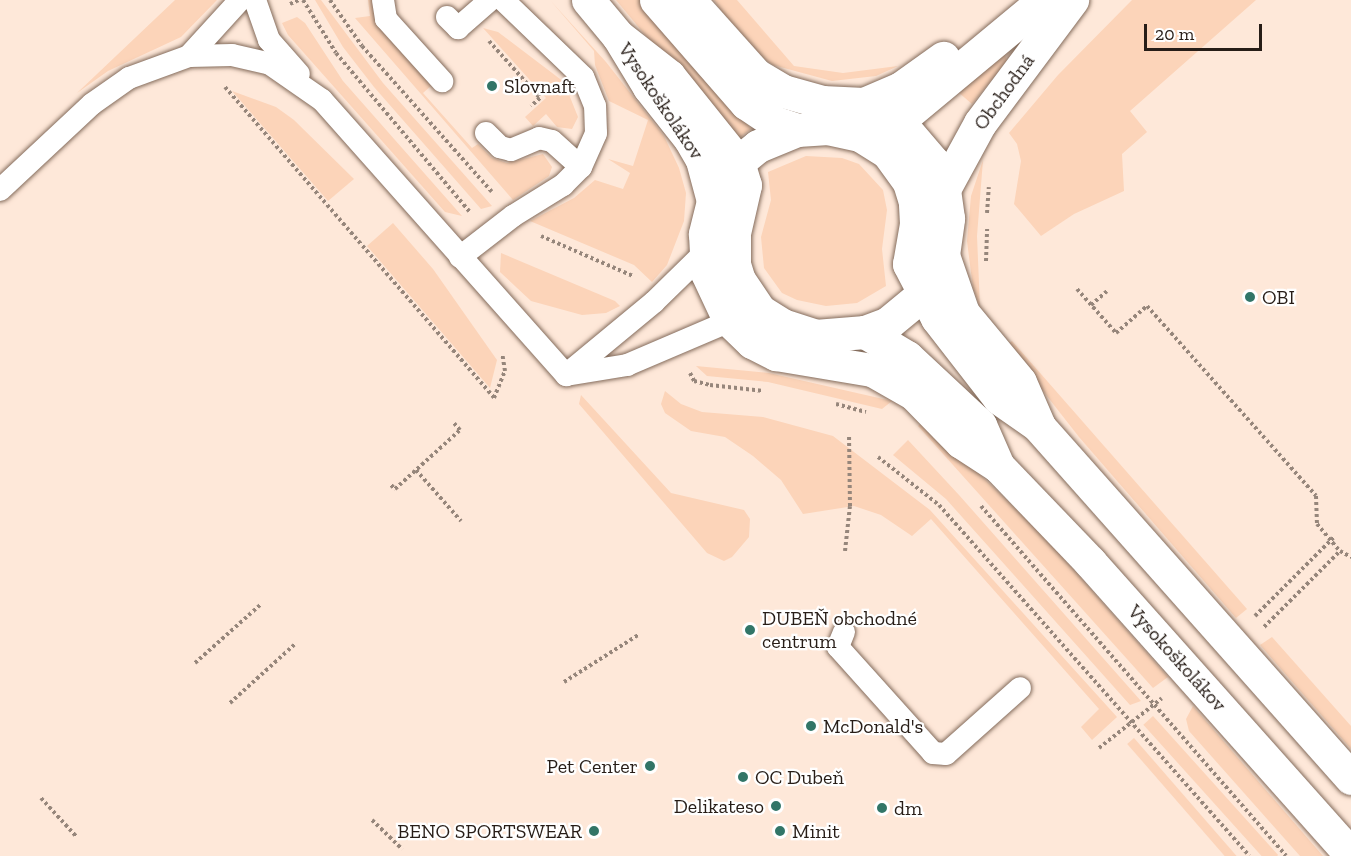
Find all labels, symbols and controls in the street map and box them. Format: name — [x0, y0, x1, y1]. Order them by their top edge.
scale bar — [1147, 12, 1266, 50]
text: 20 m — [1155, 23, 1194, 45]
street label: Vysokoškolákov — [613, 38, 709, 164]
street label: Obchodná — [968, 49, 1040, 135]
place label: Slovnaft — [504, 74, 575, 98]
marker: Slovnaft — [485, 79, 499, 93]
place label: OBI — [1262, 285, 1295, 309]
marker: OBI — [1243, 290, 1257, 304]
street label: Vysokoškolákov — [1123, 600, 1231, 716]
place label: DUBEŇ obchodné centrum — [762, 606, 917, 653]
marker: DUBEŇ obchodné centrum — [743, 623, 757, 637]
place label: McDonald's — [823, 714, 923, 738]
marker: McDonald's — [804, 719, 818, 733]
place label: Pet Center — [547, 754, 638, 778]
marker: Pet Center — [643, 759, 657, 773]
place label: OC Dubeň — [755, 765, 844, 789]
marker: OC Dubeň — [736, 770, 750, 784]
place label: Delikateso — [674, 794, 764, 818]
place label: dm — [894, 796, 922, 820]
marker: Delikateso — [769, 799, 783, 813]
marker: dm — [875, 801, 889, 815]
place label: BENO SPORTSWEAR — [397, 819, 582, 843]
place label: Minit — [792, 819, 840, 843]
marker: BENO SPORTSWEAR — [587, 824, 601, 838]
marker: Minit — [773, 824, 787, 838]

